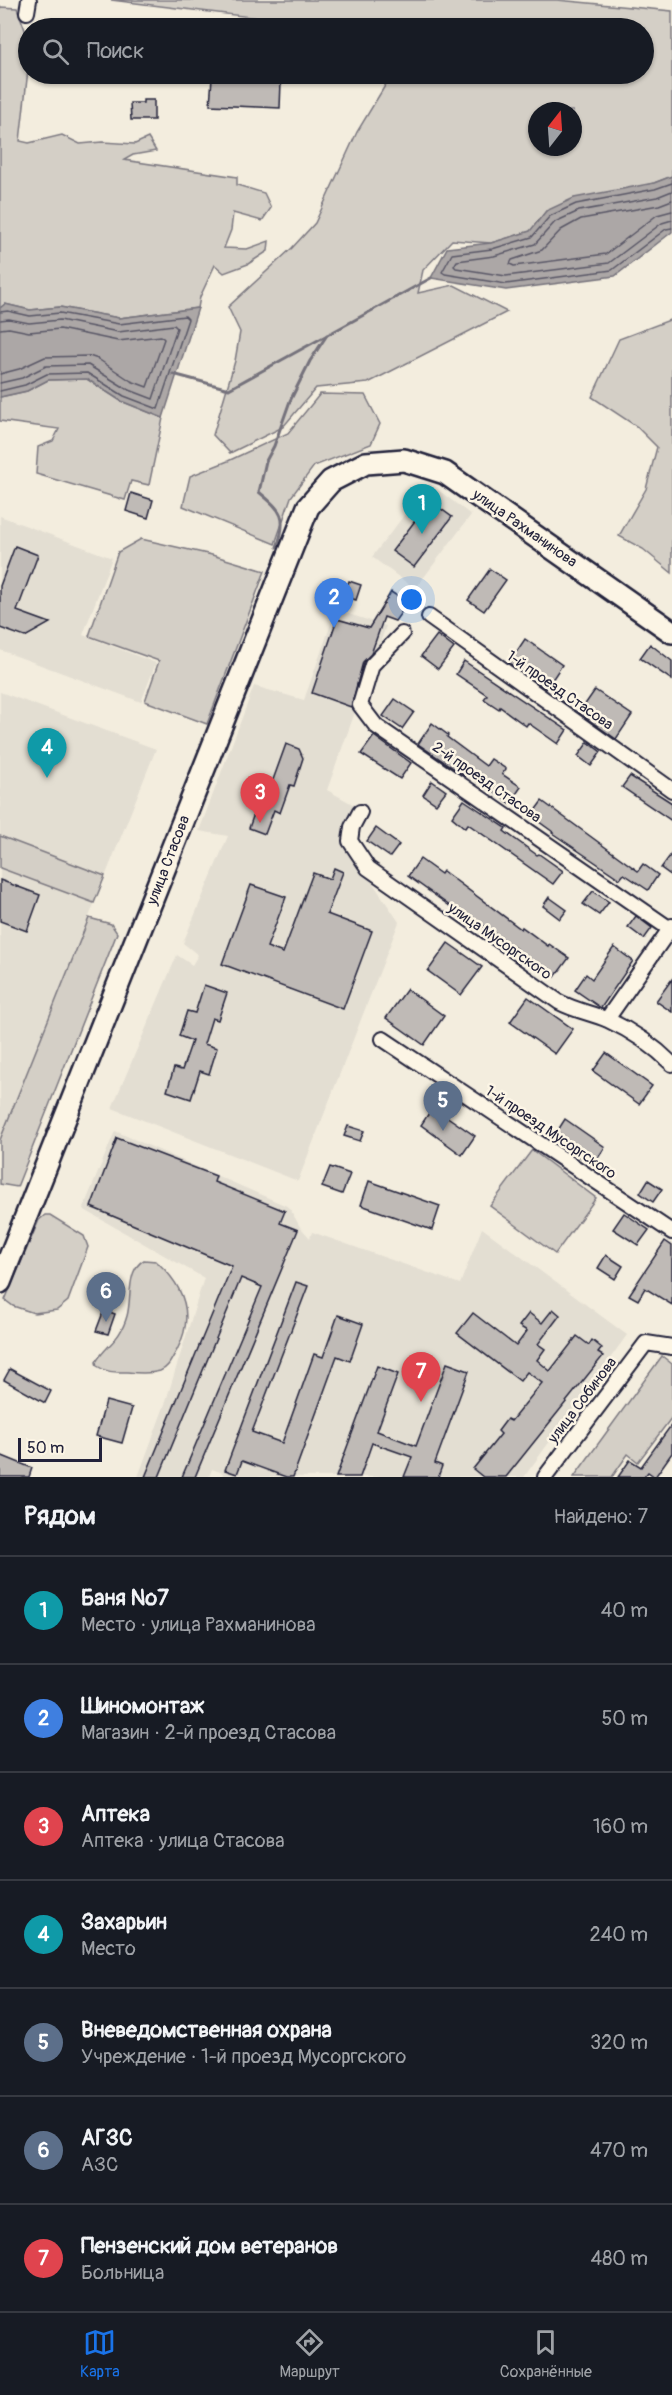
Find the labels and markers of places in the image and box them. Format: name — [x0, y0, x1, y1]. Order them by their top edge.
pin: 1 — [402, 484, 442, 534]
pin: 2 — [314, 578, 354, 628]
pin: 4 — [28, 728, 66, 778]
pin: 3 — [240, 774, 280, 823]
pin: 5 — [424, 1082, 462, 1131]
pin: 6 — [86, 1272, 126, 1322]
pin: 7 — [402, 1352, 440, 1402]

